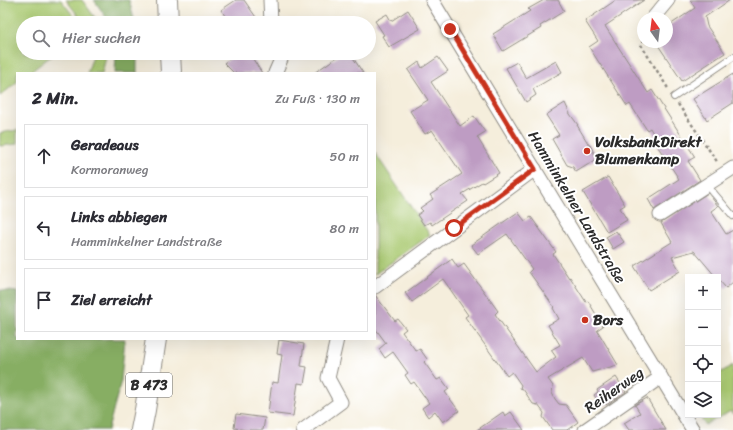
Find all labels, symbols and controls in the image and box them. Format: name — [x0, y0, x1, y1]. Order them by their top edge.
north arrow — [637, 12, 673, 48]
search box — [16, 16, 376, 60]
route end — [441, 20, 459, 38]
text: Hier suchen — [62, 25, 141, 51]
icon: search — [30, 27, 52, 49]
text: 2 Min. — [32, 83, 79, 113]
text: Zu Fuß · 130 m — [275, 87, 360, 110]
street label: Hamminkelner Landstraße — [521, 126, 633, 289]
place label: VolksbankDirekt Blumenkamp — [595, 129, 702, 172]
text: Geradeaus — [71, 132, 139, 158]
icon: ahead — [33, 145, 55, 167]
text: 50 m — [329, 145, 359, 168]
marker: VolksbankDirekt Blumenkamp — [582, 146, 592, 156]
text: Kormoranweg — [71, 158, 149, 181]
text: Links abbiegen — [71, 204, 167, 230]
icon: left — [33, 217, 55, 239]
text: 80 m — [330, 217, 359, 240]
route start — [445, 219, 463, 237]
text: Hamminkelner Landstraße — [71, 230, 222, 253]
map controls — [685, 274, 721, 418]
button: + — [685, 274, 721, 310]
text: Ziel erreicht — [71, 287, 152, 313]
icon: arrive — [33, 289, 55, 311]
place label: Bors — [593, 307, 624, 333]
button: − — [685, 310, 721, 346]
marker: Bors — [580, 315, 590, 325]
button: locate — [685, 346, 721, 382]
street label: Reiherweg — [579, 360, 650, 420]
road number: B 473 — [126, 373, 172, 397]
button: layers — [685, 382, 721, 418]

